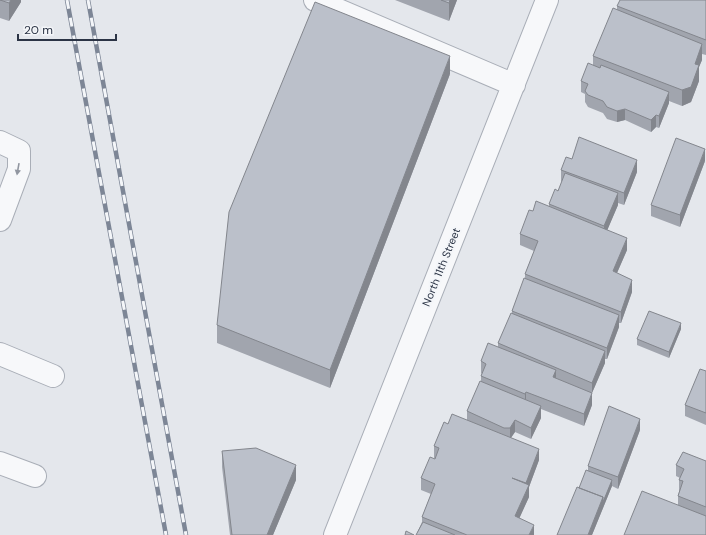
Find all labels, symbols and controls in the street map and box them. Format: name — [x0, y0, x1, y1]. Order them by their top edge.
scale bar — [18, 16, 116, 42]
text: 20 m — [24, 22, 53, 38]
one-way arrow — [15, 163, 21, 175]
street label: North 11th Street — [419, 226, 463, 308]

